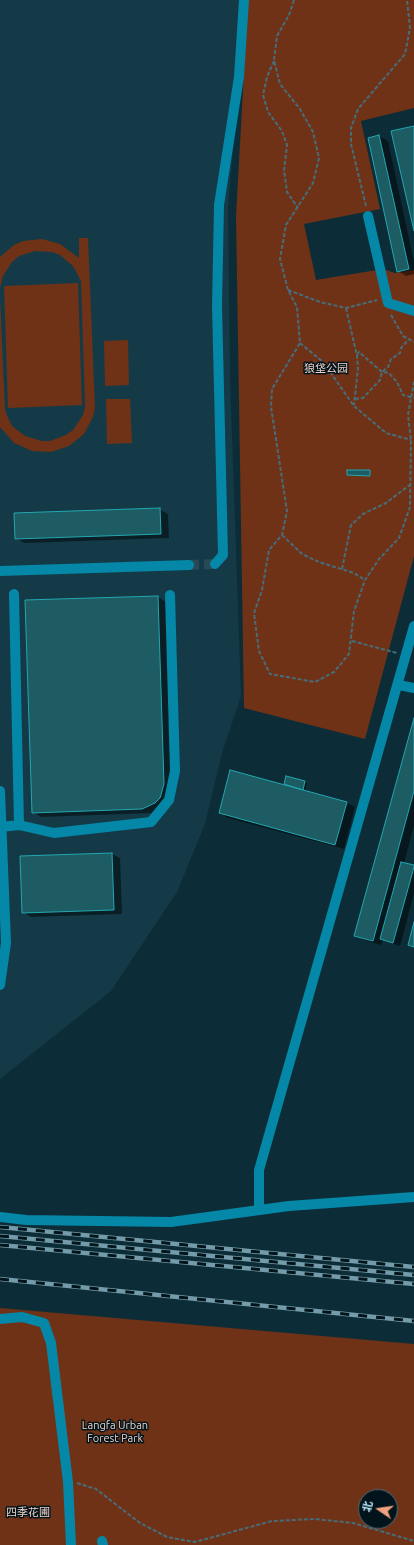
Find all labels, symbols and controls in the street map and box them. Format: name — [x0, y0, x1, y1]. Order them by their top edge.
park label: 狼垡公园 — [304, 361, 348, 375]
park label: Langfa Urban Forest Park — [82, 1418, 148, 1444]
north arrow — [358, 1489, 398, 1529]
text: 北 — [360, 1500, 374, 1513]
park label: 四季花圃 — [6, 1505, 50, 1519]

